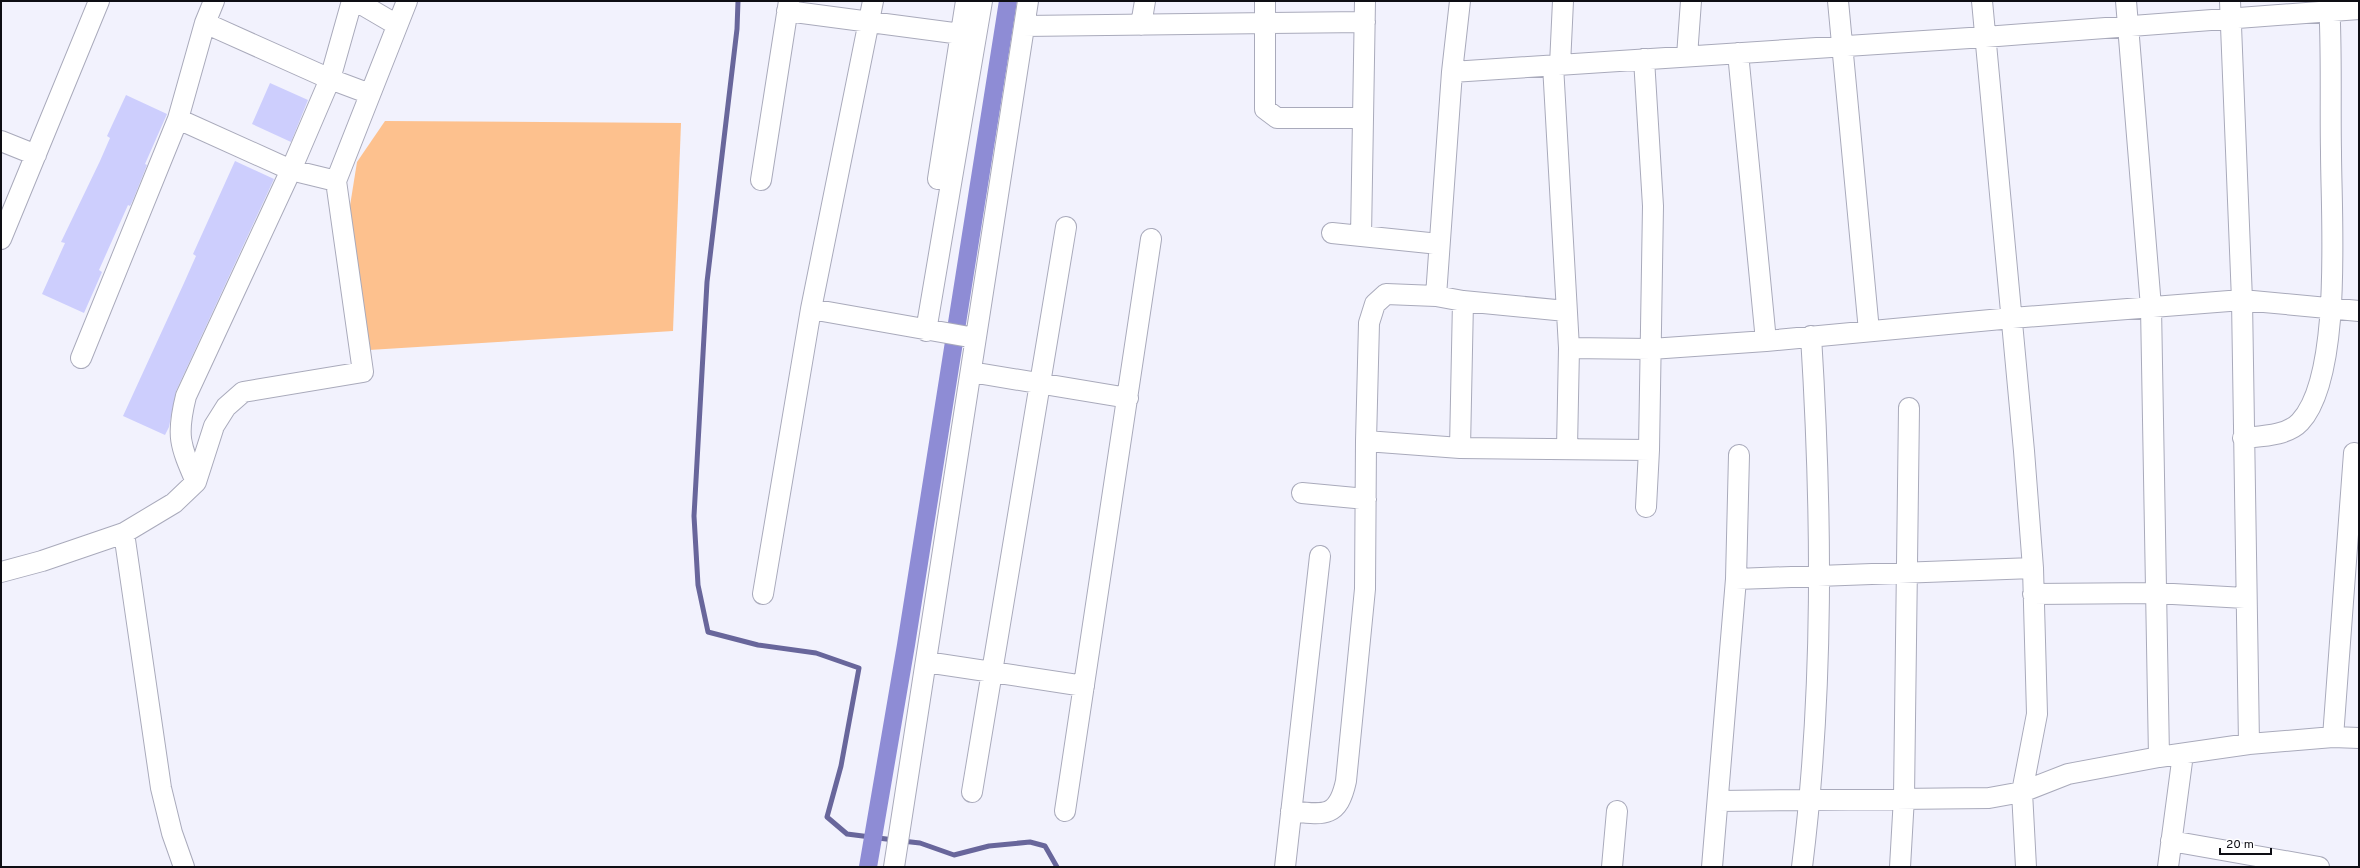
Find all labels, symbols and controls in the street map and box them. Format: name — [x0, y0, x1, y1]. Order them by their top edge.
scale bar — [2220, 830, 2271, 856]
text: 20 m — [2226, 837, 2254, 853]

